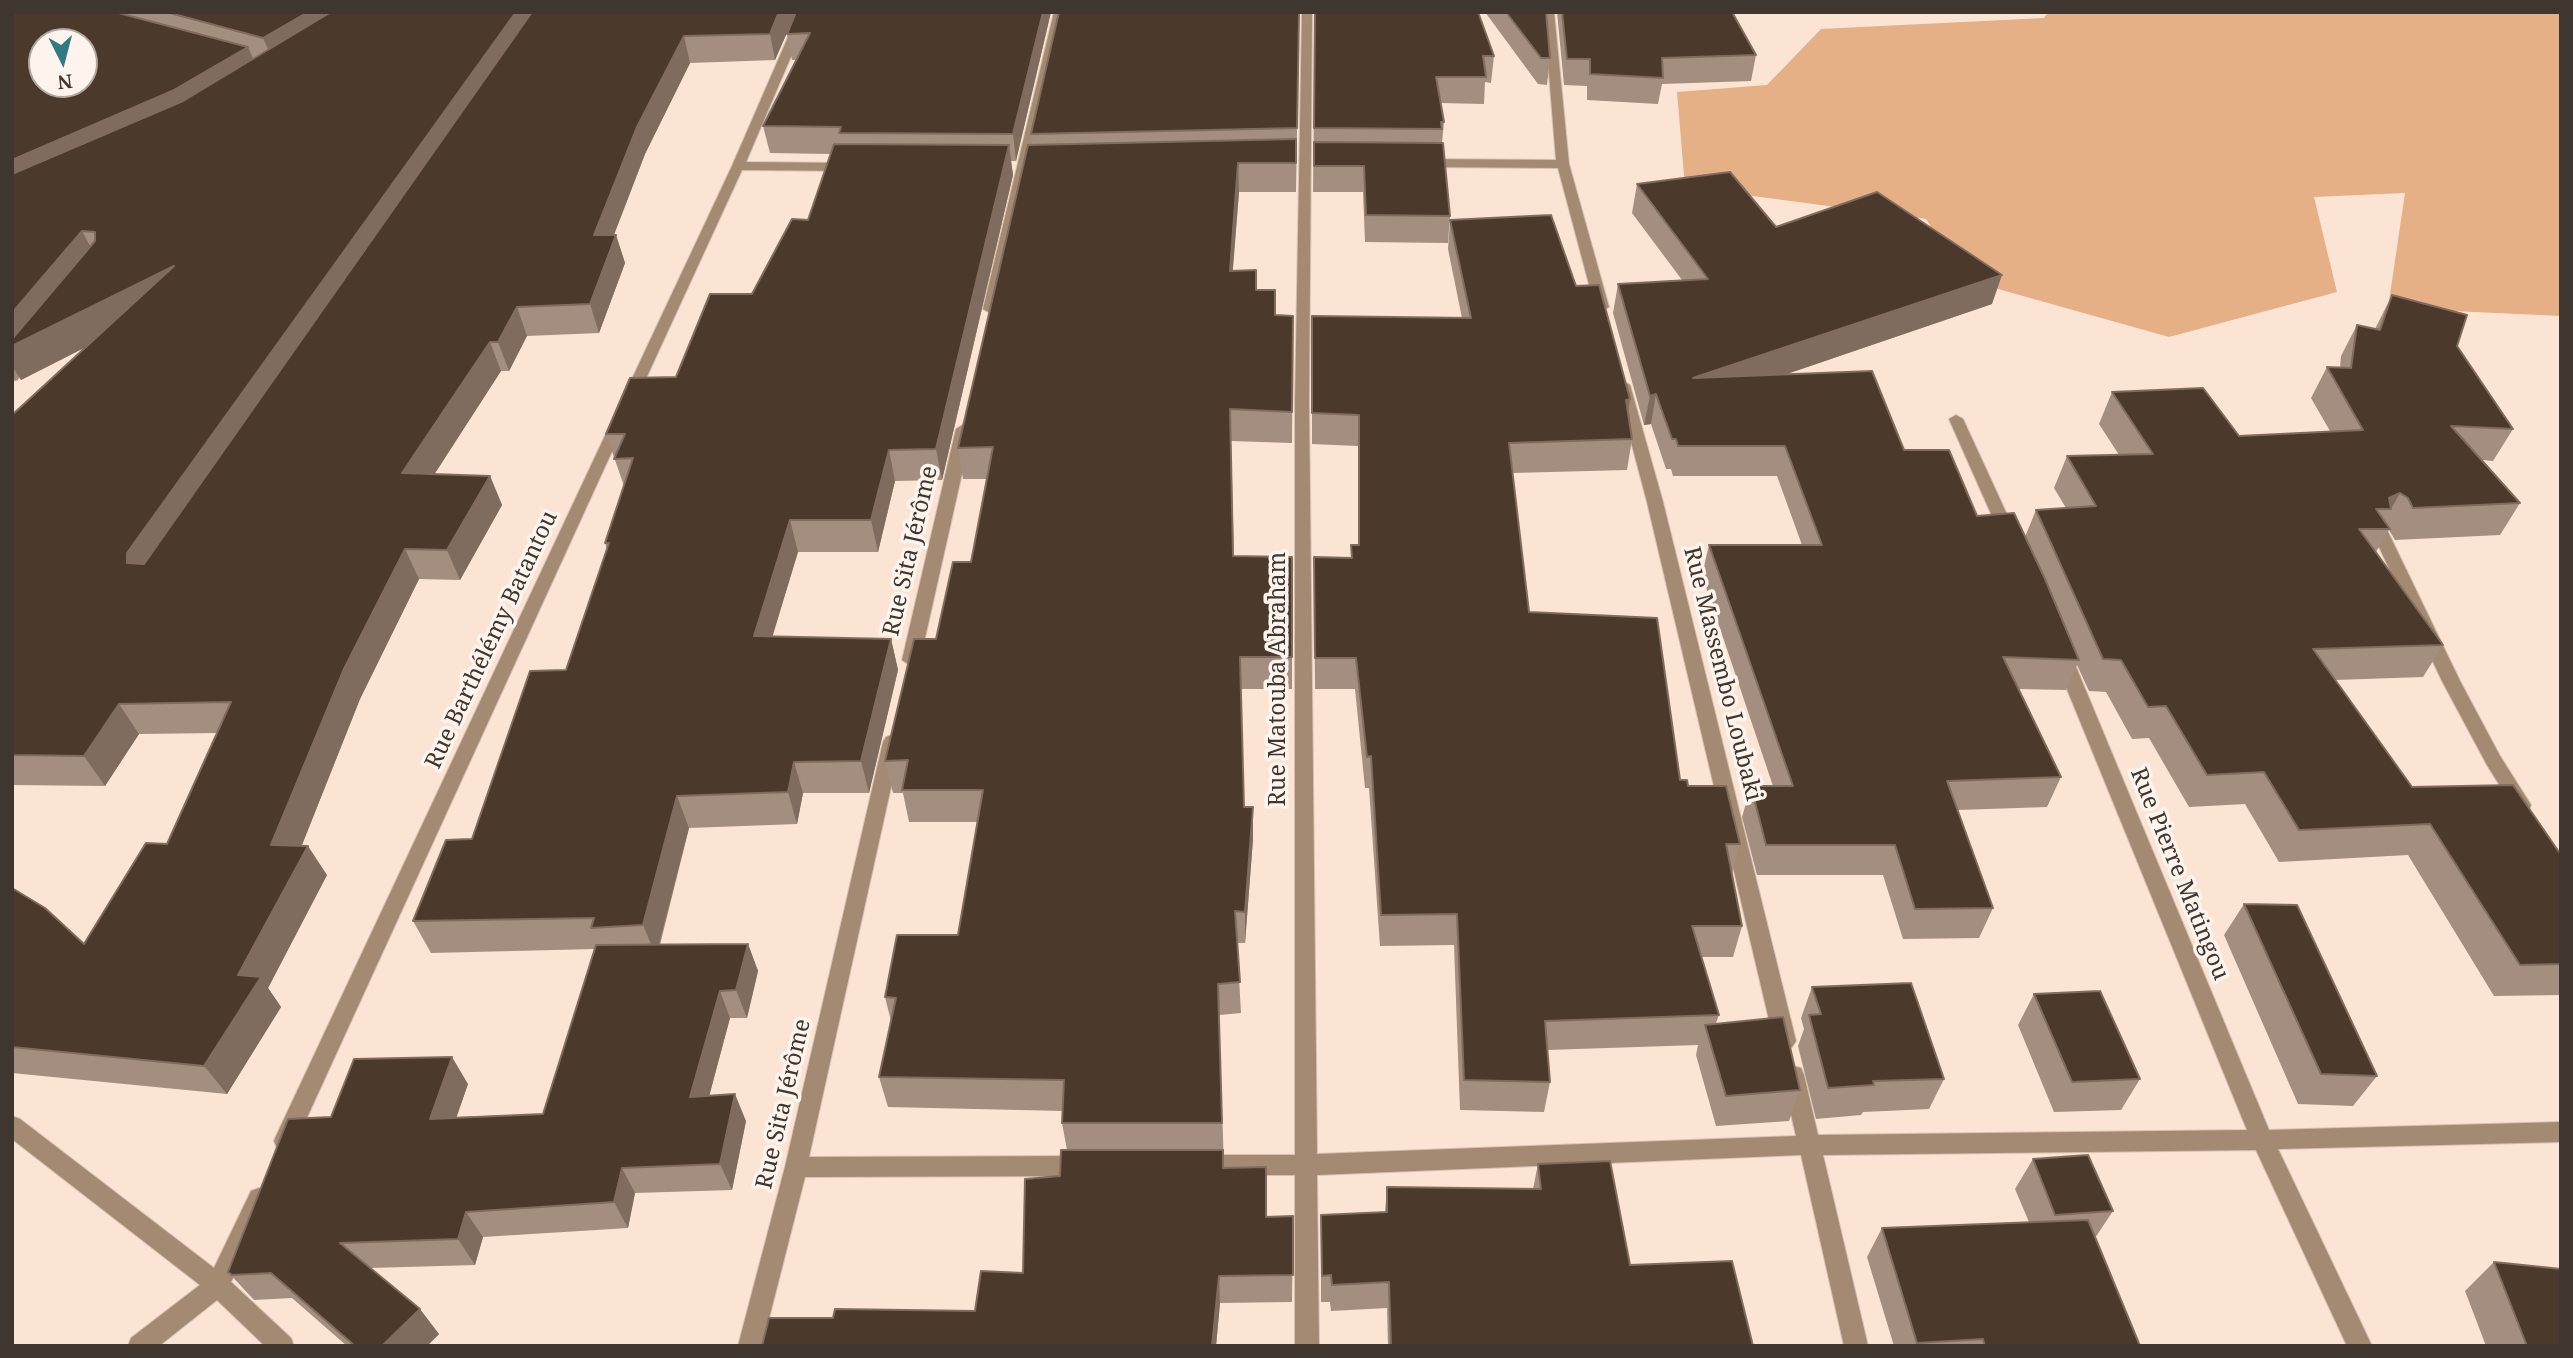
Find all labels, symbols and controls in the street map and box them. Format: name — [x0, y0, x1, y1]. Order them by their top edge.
north arrow — [28, 28, 98, 98]
text: N — [56, 68, 74, 96]
street label: Rue Sita Jérôme — [878, 463, 944, 639]
street label: Rue Barthélémy Batantou — [420, 507, 564, 773]
street label: Rue Massembo Loubaki — [1677, 544, 1767, 804]
street label: Rue Matouba Abraham — [1264, 552, 1292, 806]
street label: Rue Pierre Matingou — [2124, 764, 2234, 984]
street label: Rue Sita Jérôme — [751, 1016, 817, 1192]

